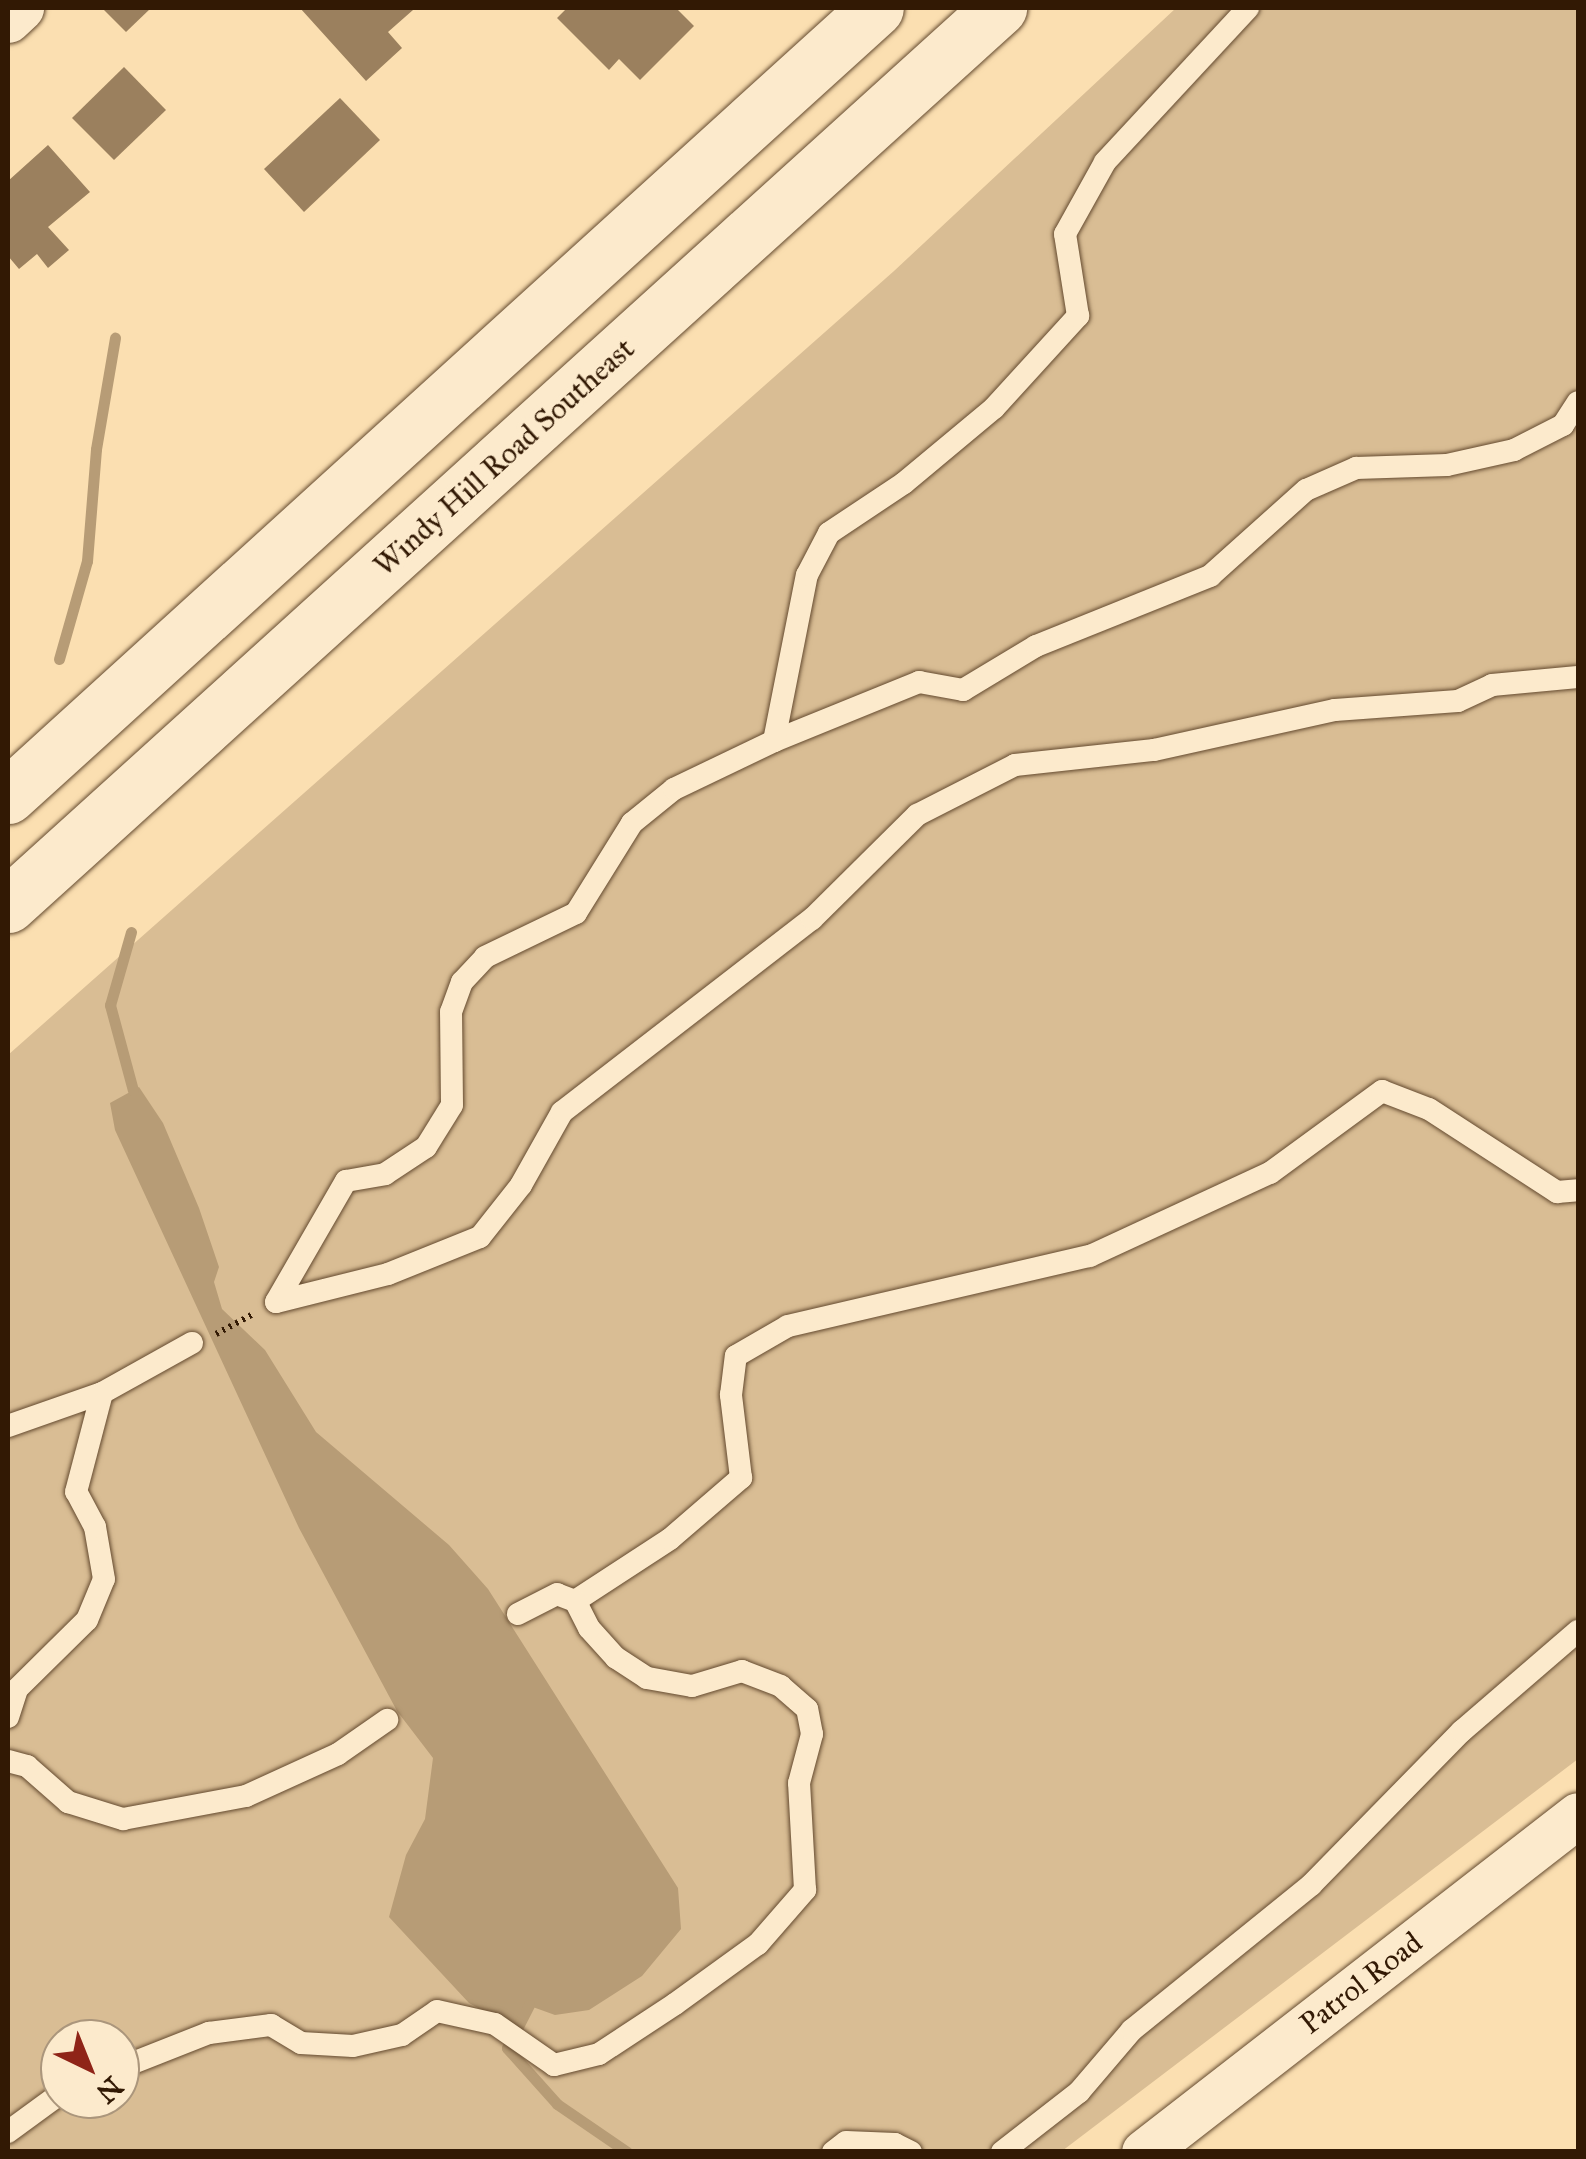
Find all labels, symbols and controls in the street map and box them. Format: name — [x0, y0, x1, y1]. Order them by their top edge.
street label: Windy Hill Road Southeast — [366, 331, 642, 583]
street label: Patrol Road — [1293, 1924, 1429, 2042]
north arrow — [40, 2019, 140, 2119]
text: N — [89, 2069, 130, 2111]

